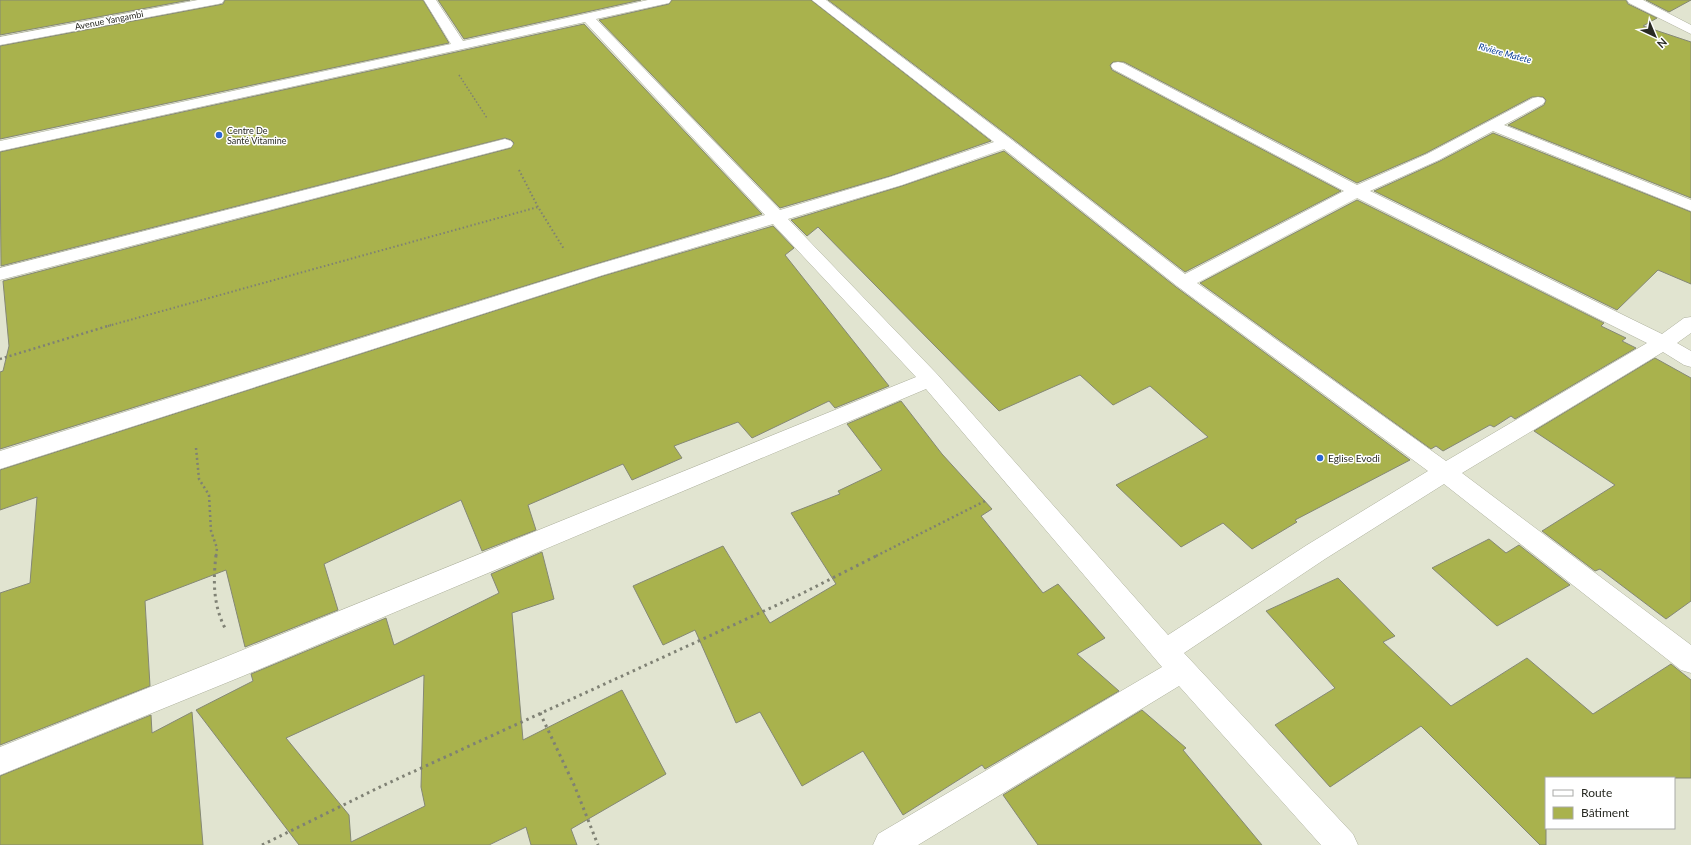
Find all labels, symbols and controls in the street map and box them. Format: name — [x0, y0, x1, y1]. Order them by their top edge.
street label: Avenue Yangambi — [74, 8, 144, 32]
north arrow — [1635, 16, 1675, 56]
text: N — [1655, 36, 1670, 51]
water label: Rivière Matete — [1477, 41, 1533, 65]
place label: Centre De Santé Vitamine — [227, 125, 287, 146]
marker: Centre De Santé Vitamine — [214, 130, 224, 140]
place label: Eglise Evodi — [1328, 452, 1380, 464]
marker: Eglise Evodi — [1315, 453, 1325, 463]
legend — [1545, 777, 1675, 829]
text: Route — [1581, 785, 1612, 800]
text: Bâtiment — [1581, 805, 1630, 820]

